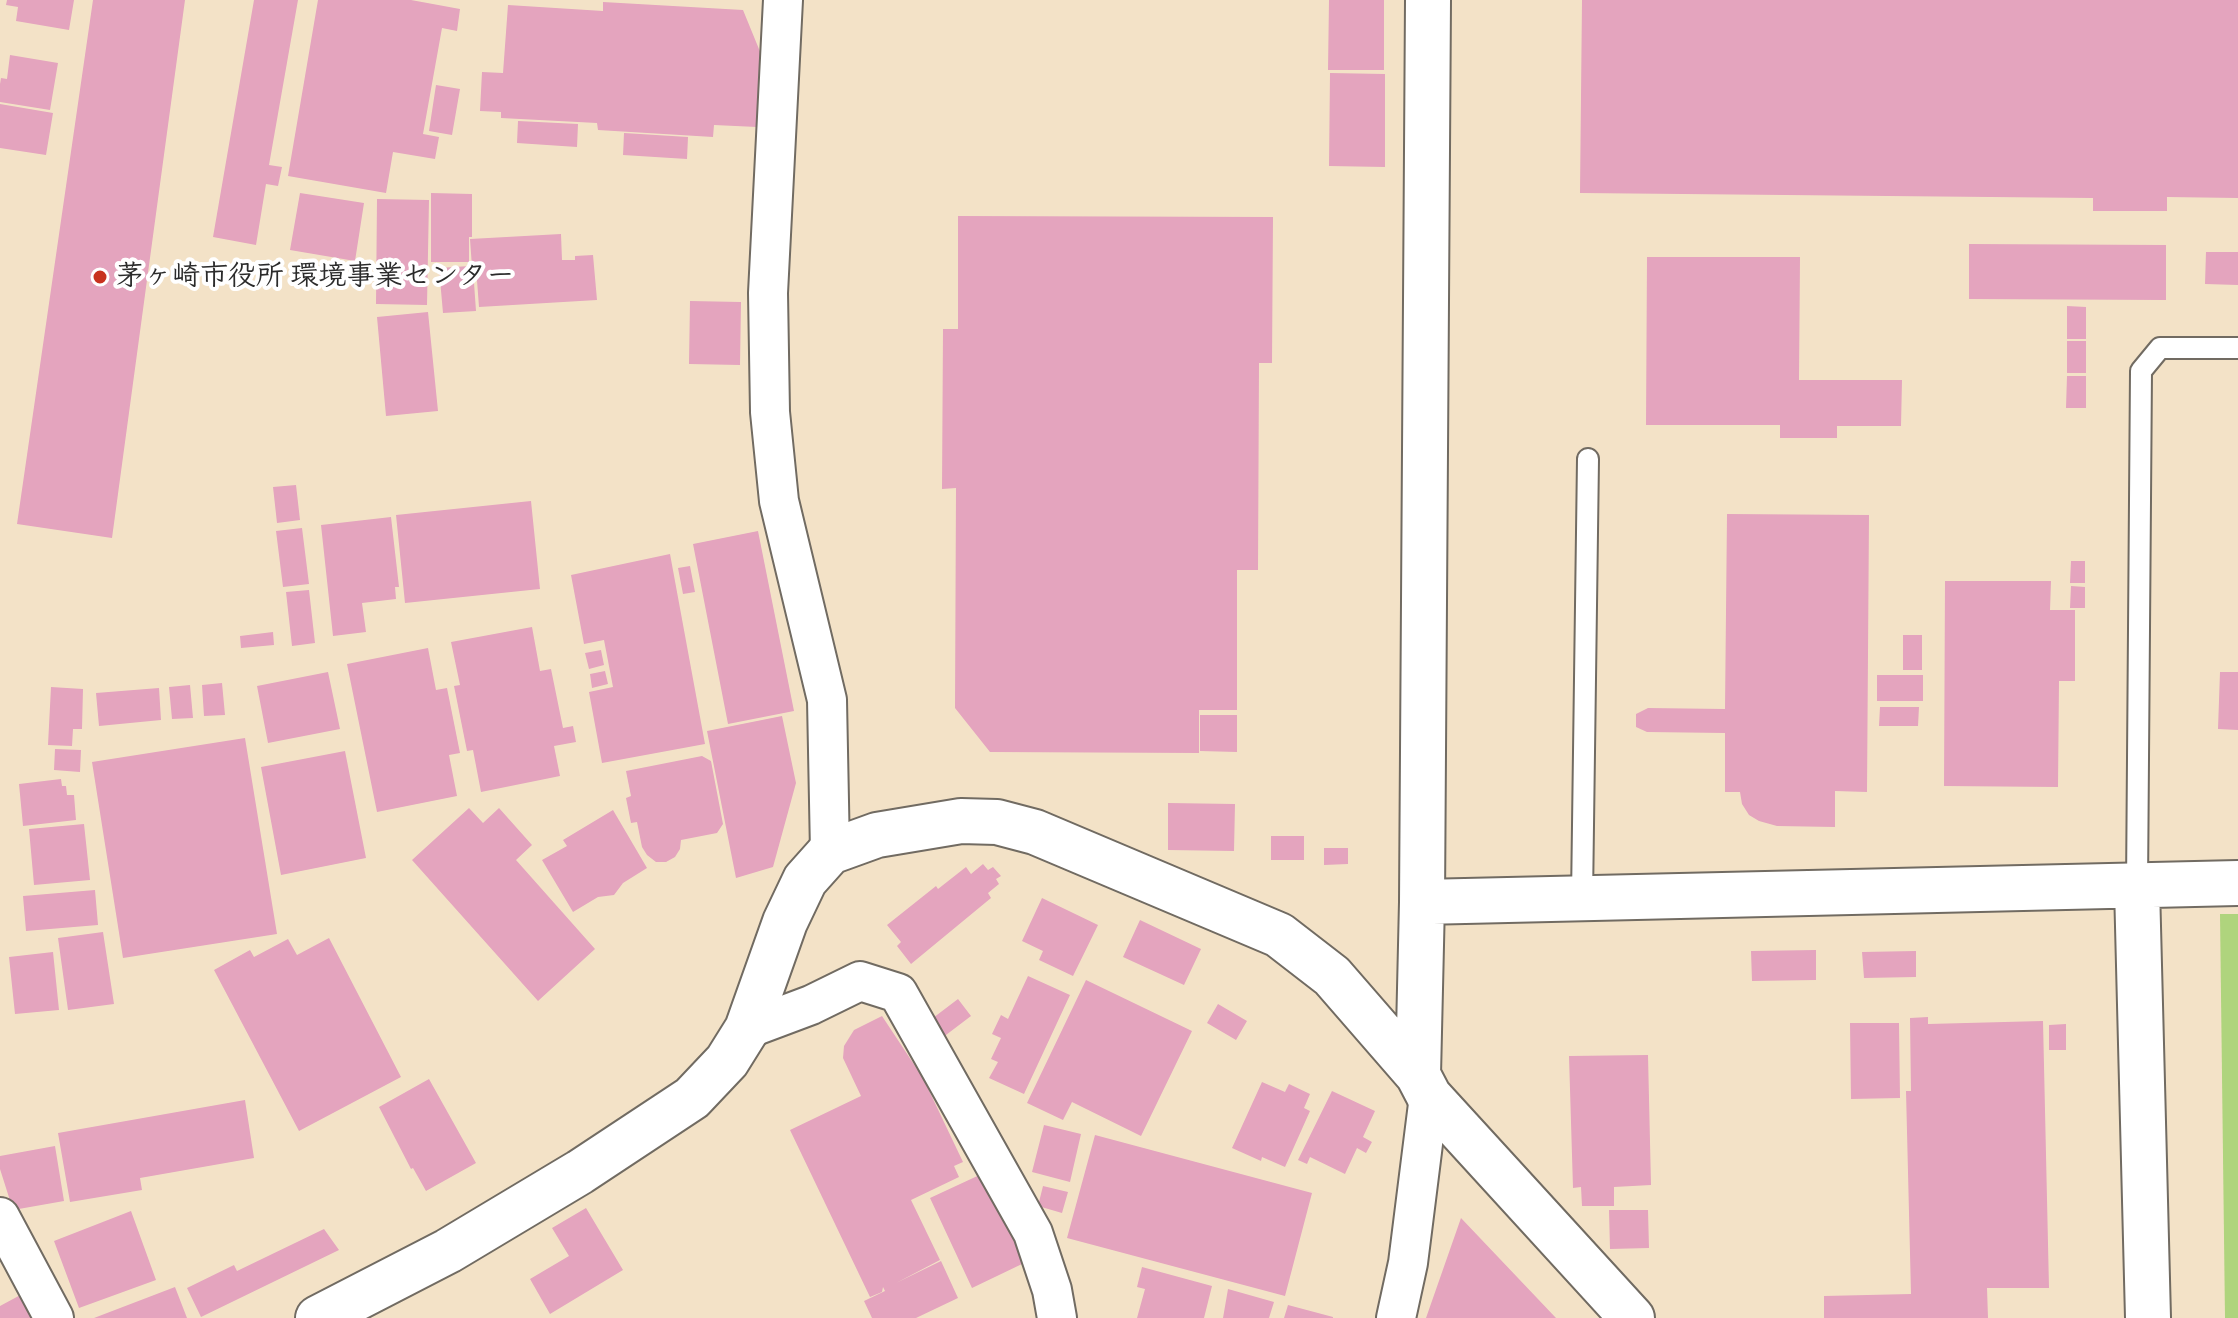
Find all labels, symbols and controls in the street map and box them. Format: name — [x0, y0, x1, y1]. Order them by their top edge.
place label: 茅ヶ崎市役所 環境事業センター — [116, 260, 514, 294]
marker: 茅ヶ崎市役所 環境事業センター — [91, 268, 109, 286]

